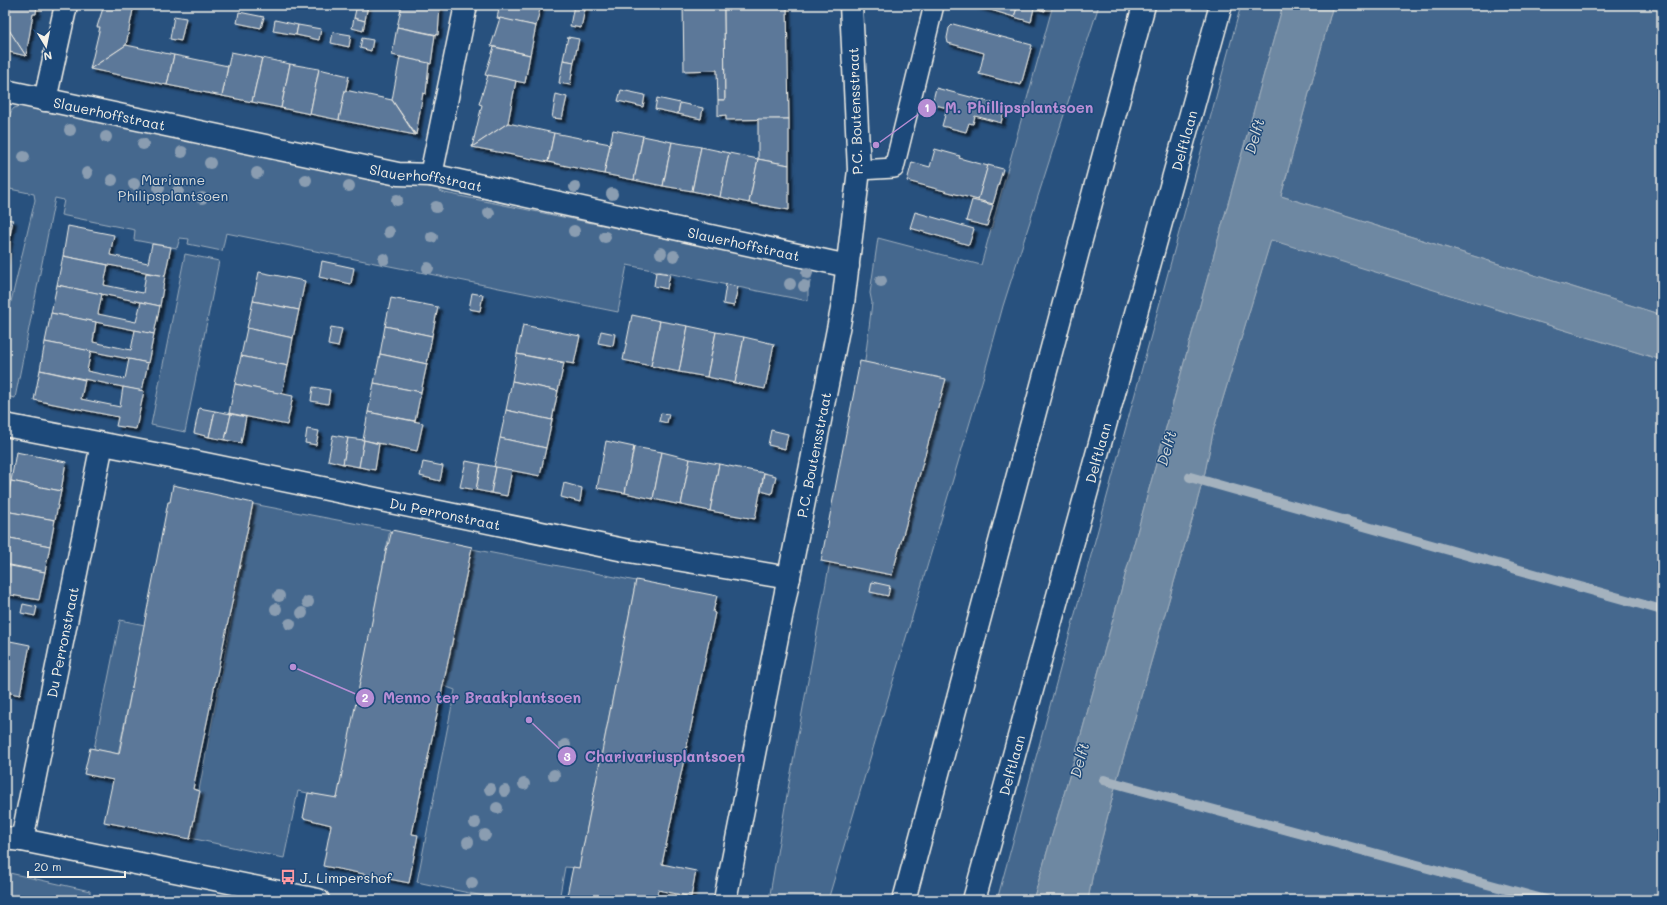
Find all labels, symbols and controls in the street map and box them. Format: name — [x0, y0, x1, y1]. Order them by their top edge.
north arrow — [26, 26, 66, 66]
street label: P.C. Boutensstraat — [843, 47, 867, 175]
text: N — [42, 48, 53, 64]
street label: Slauerhoffstraat — [52, 92, 168, 134]
callout: M. Phillipsplantsoen — [917, 94, 1102, 121]
text: M. Phillipsplantsoen — [945, 97, 1093, 117]
text: 1 — [924, 99, 930, 115]
street label: Delftlaan — [1166, 108, 1201, 173]
water label: Delft — [1239, 116, 1269, 156]
street label: Slauerhoffstraat — [368, 159, 484, 195]
park label: Marianne Philipsplantsoen — [118, 170, 228, 205]
street label: Slauerhoffstraat — [686, 222, 802, 265]
street label: P.C. Boutensstraat — [791, 390, 835, 519]
street label: Delftlaan — [1080, 420, 1115, 485]
water label: Delft — [1151, 428, 1181, 468]
street label: Du Perronstraat — [388, 493, 502, 534]
street label: Du Perronstraat — [42, 585, 82, 699]
callout: Menno ter Braakplantsoen — [355, 684, 589, 711]
text: Menno ter Braakplantsoen — [383, 687, 581, 707]
text: 2 — [362, 689, 369, 705]
street label: Delftlaan — [994, 733, 1029, 798]
water label: Delft — [1065, 740, 1093, 780]
callout: Charivariusplantsoen — [557, 743, 753, 770]
text: Charivariusplantsoen — [585, 746, 745, 766]
text: 3 — [563, 748, 571, 764]
scale bar — [28, 853, 125, 879]
text: 20 m — [34, 858, 62, 874]
bus stop icon: J. Limpershof — [279, 868, 297, 886]
place label: J. Limpershof — [300, 868, 392, 887]

